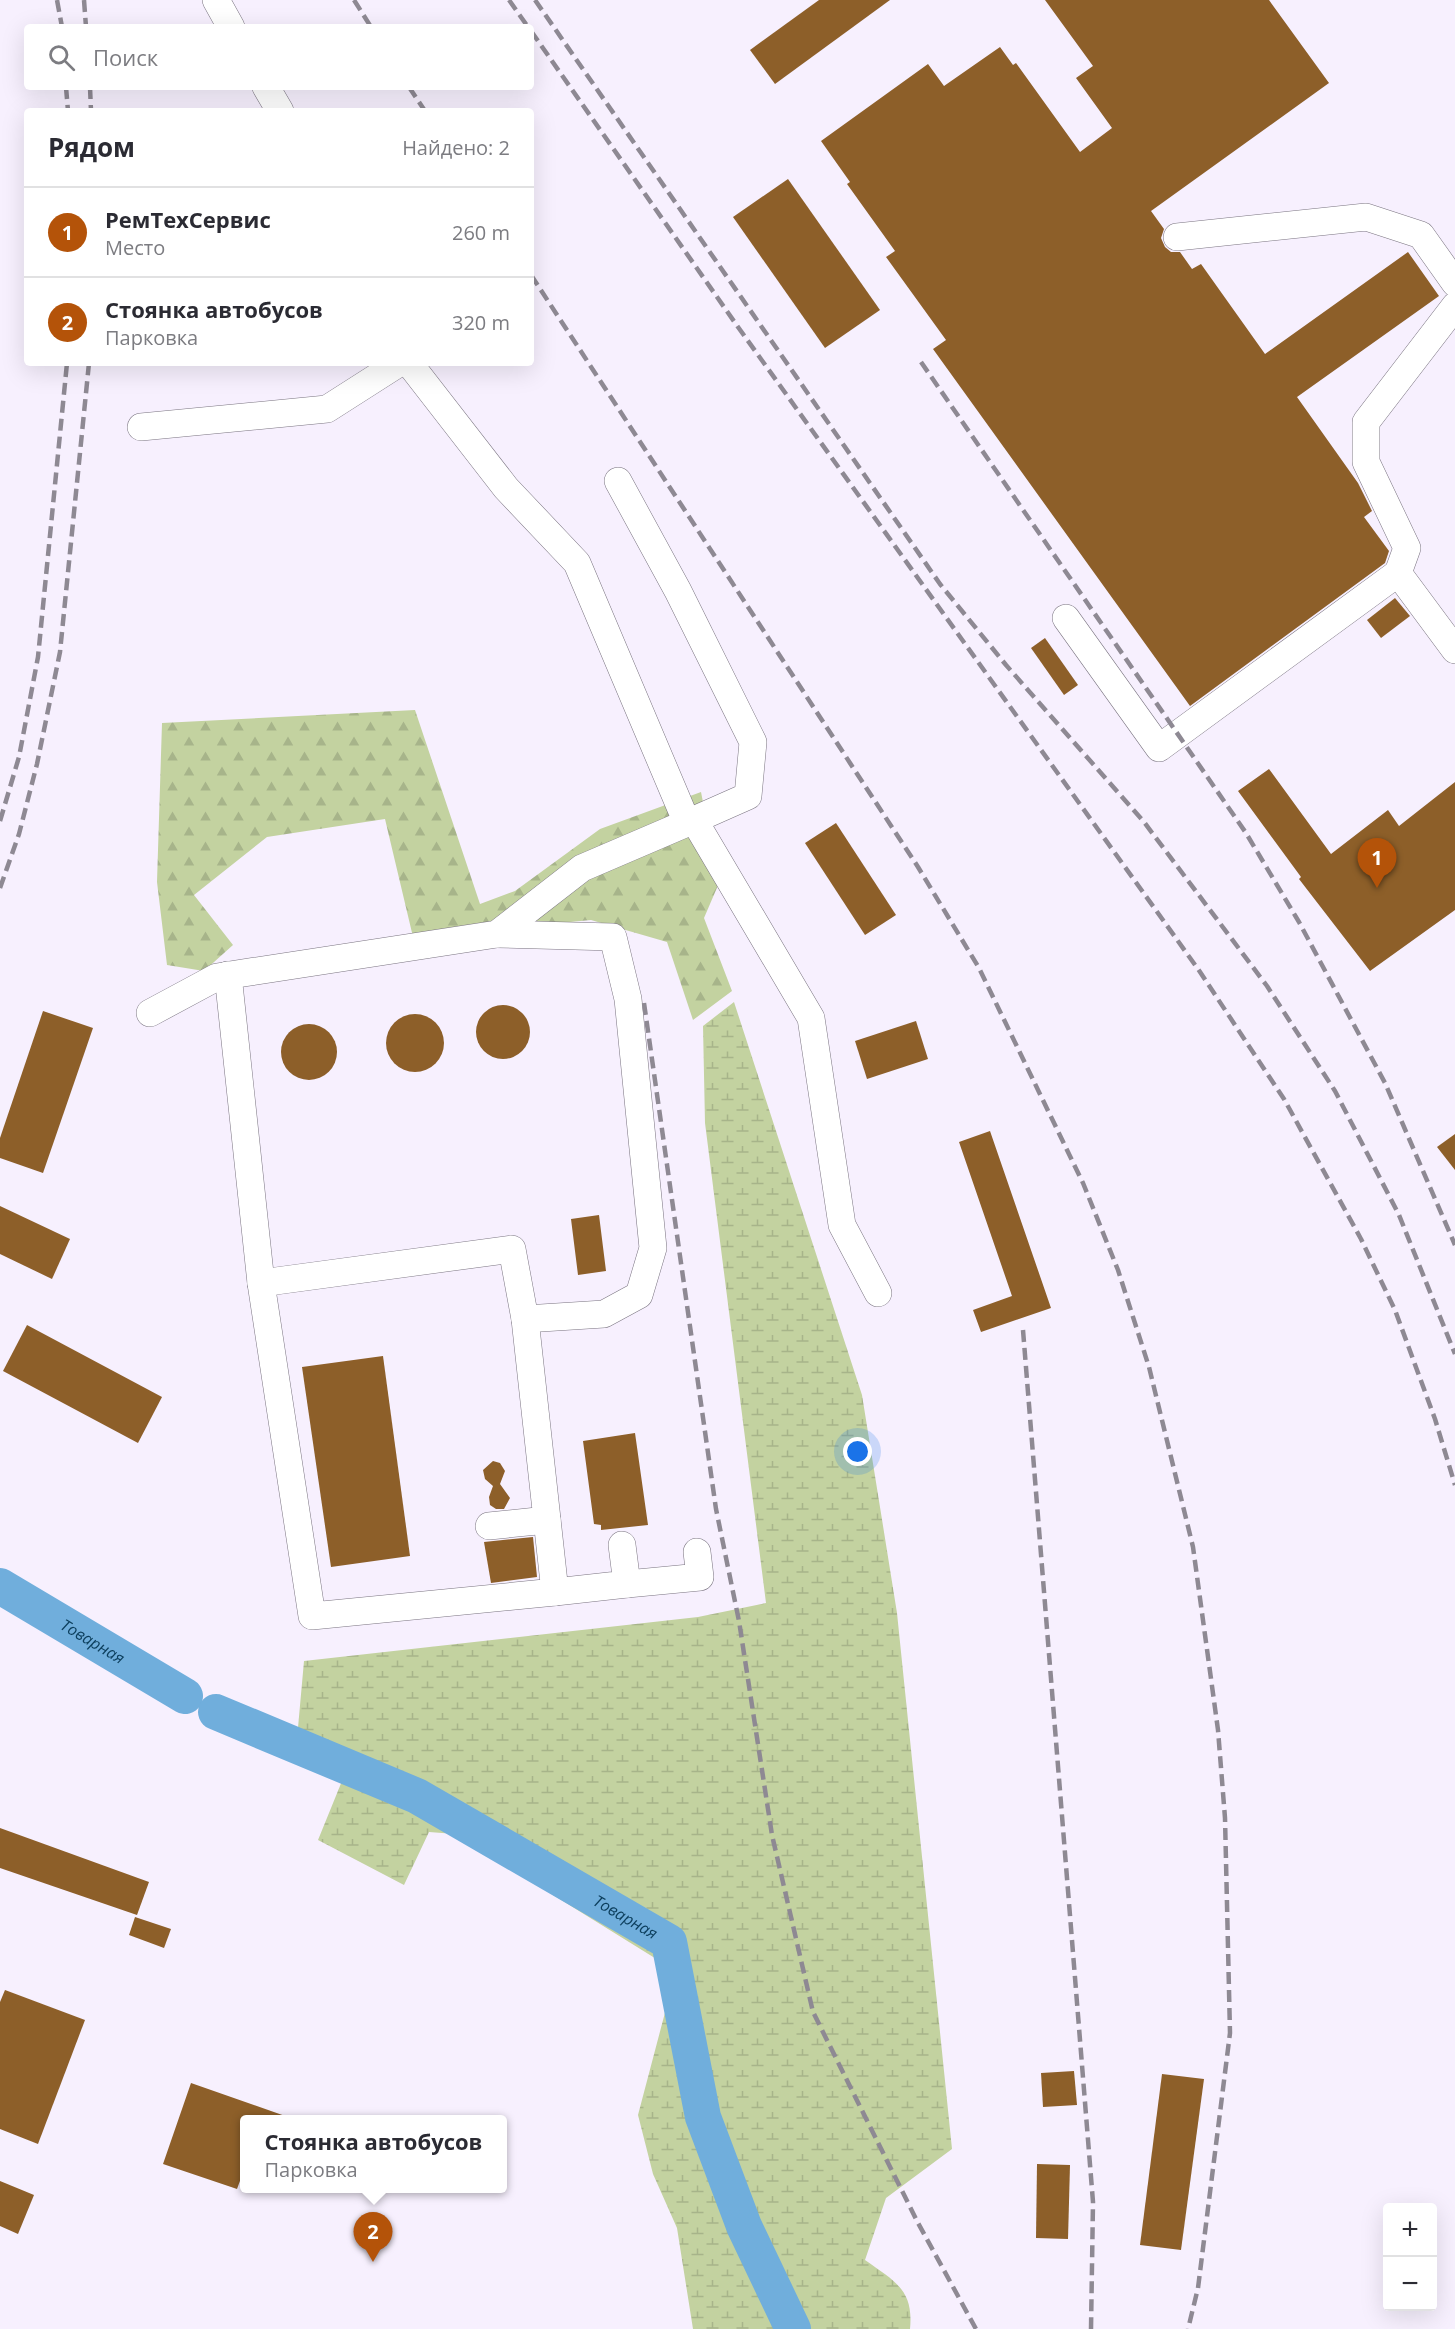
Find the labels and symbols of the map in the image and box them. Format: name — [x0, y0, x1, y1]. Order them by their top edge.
pin: 1 — [1358, 838, 1396, 888]
your location — [843, 1437, 872, 1466]
water label: Товарная — [57, 1614, 129, 1669]
water label: Товарная — [589, 1890, 662, 1944]
pin: 2 — [354, 2212, 392, 2262]

